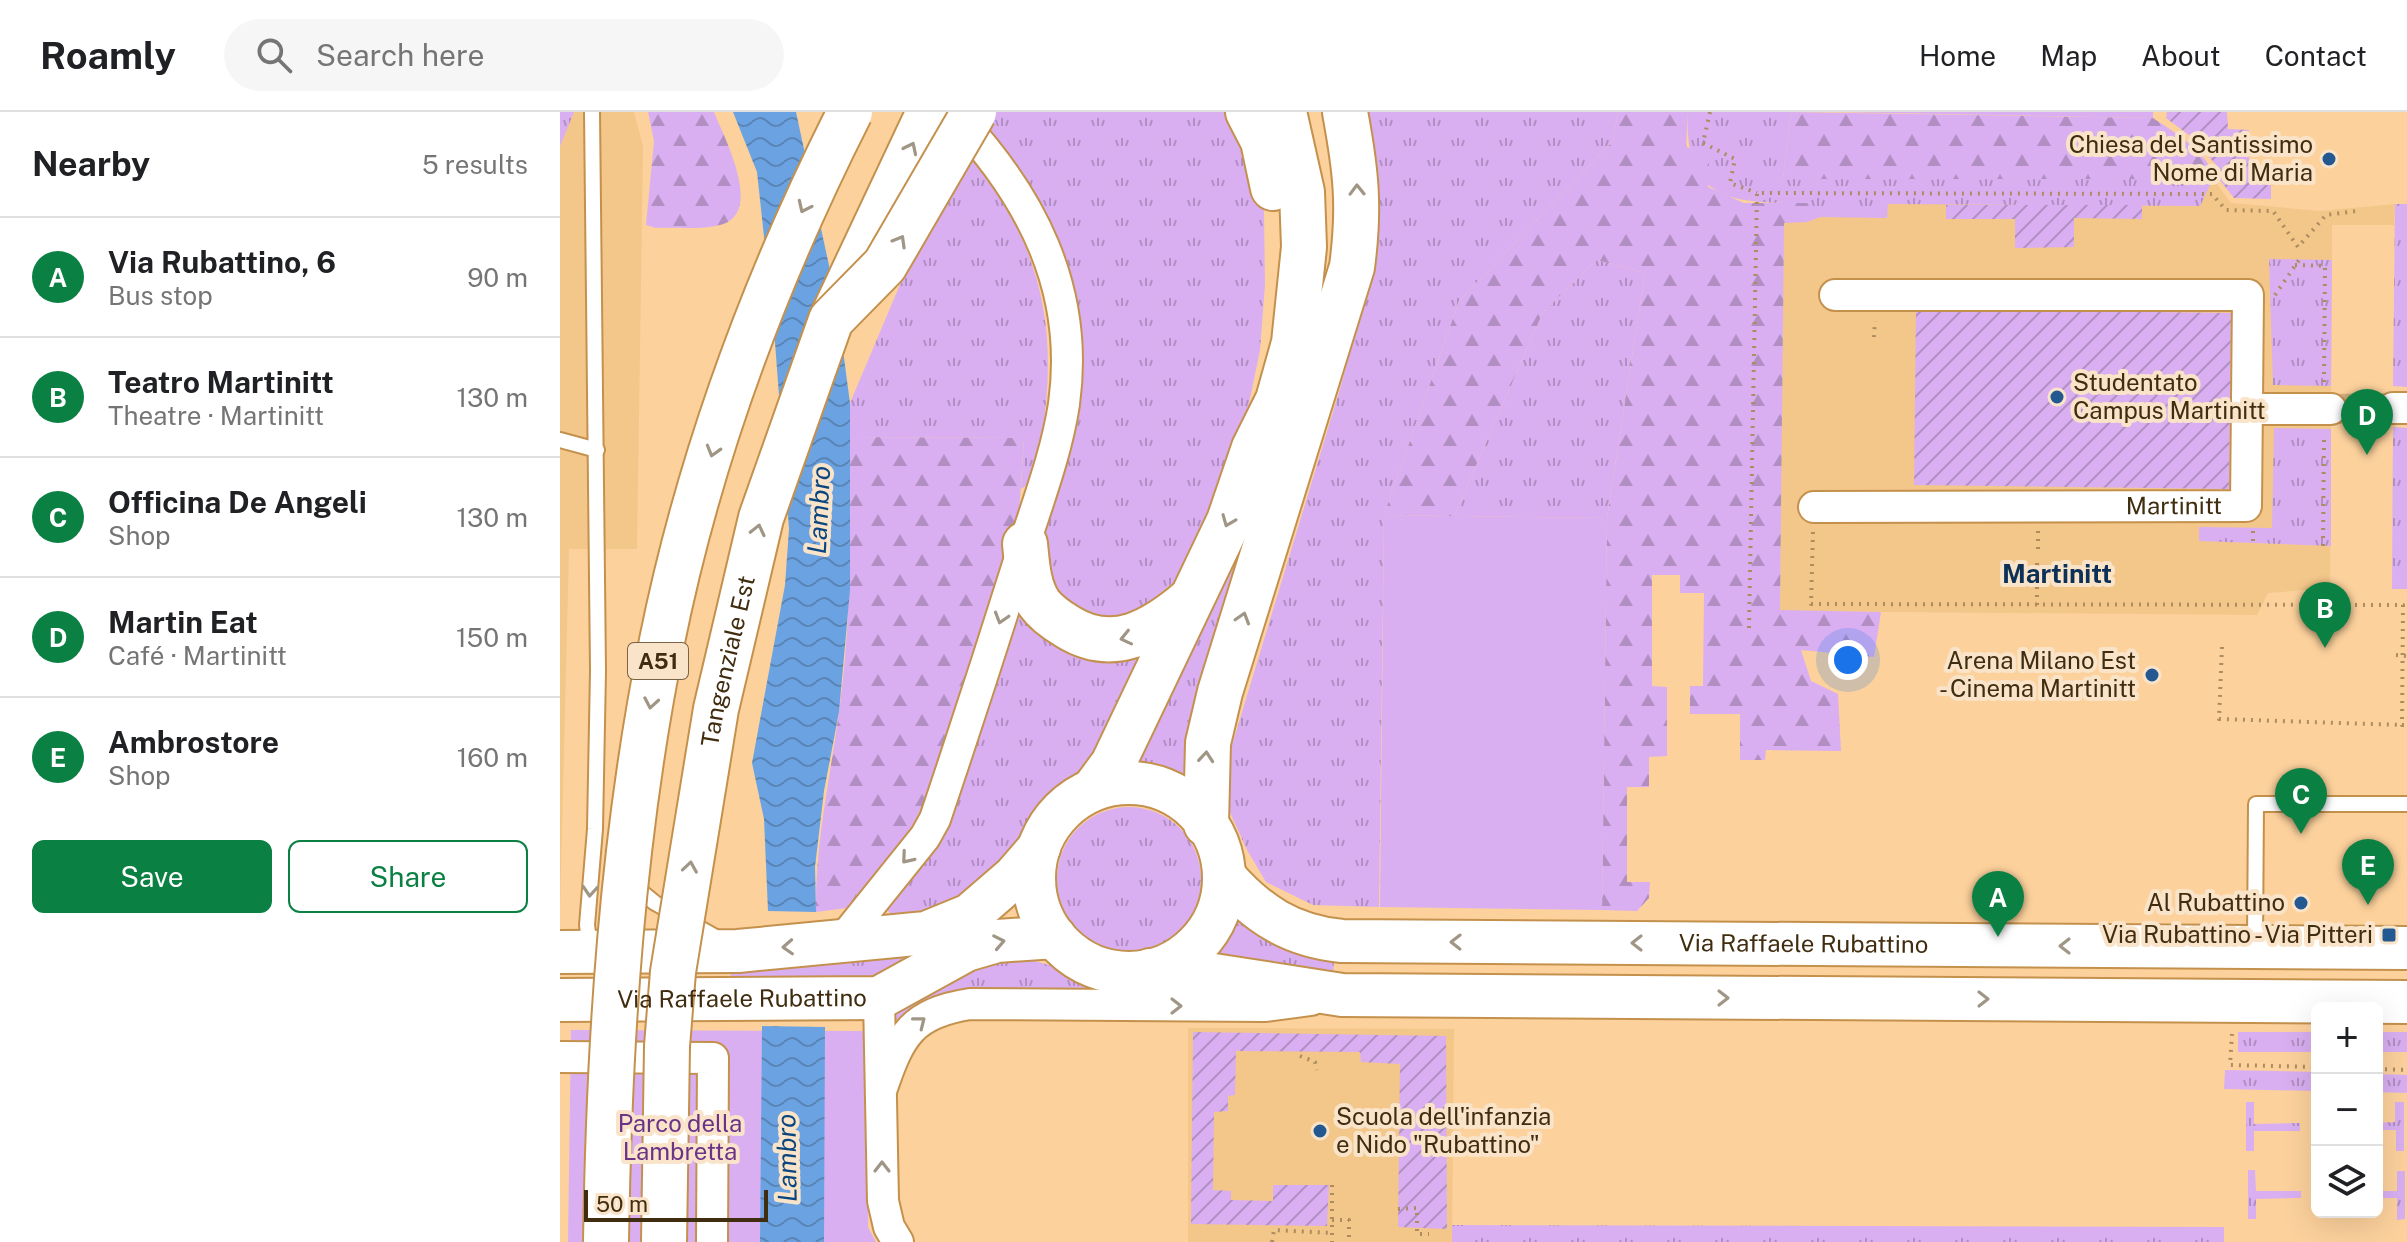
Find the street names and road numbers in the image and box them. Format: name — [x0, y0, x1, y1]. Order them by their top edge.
street label: Martinitt — [2126, 491, 2222, 519]
street label: Tangenziale Est — [695, 573, 760, 749]
road number: A51 — [628, 643, 688, 679]
street label: Via Raffaele Rubattino — [1679, 928, 1928, 958]
street label: Via Raffaele Rubattino — [617, 983, 867, 1013]

